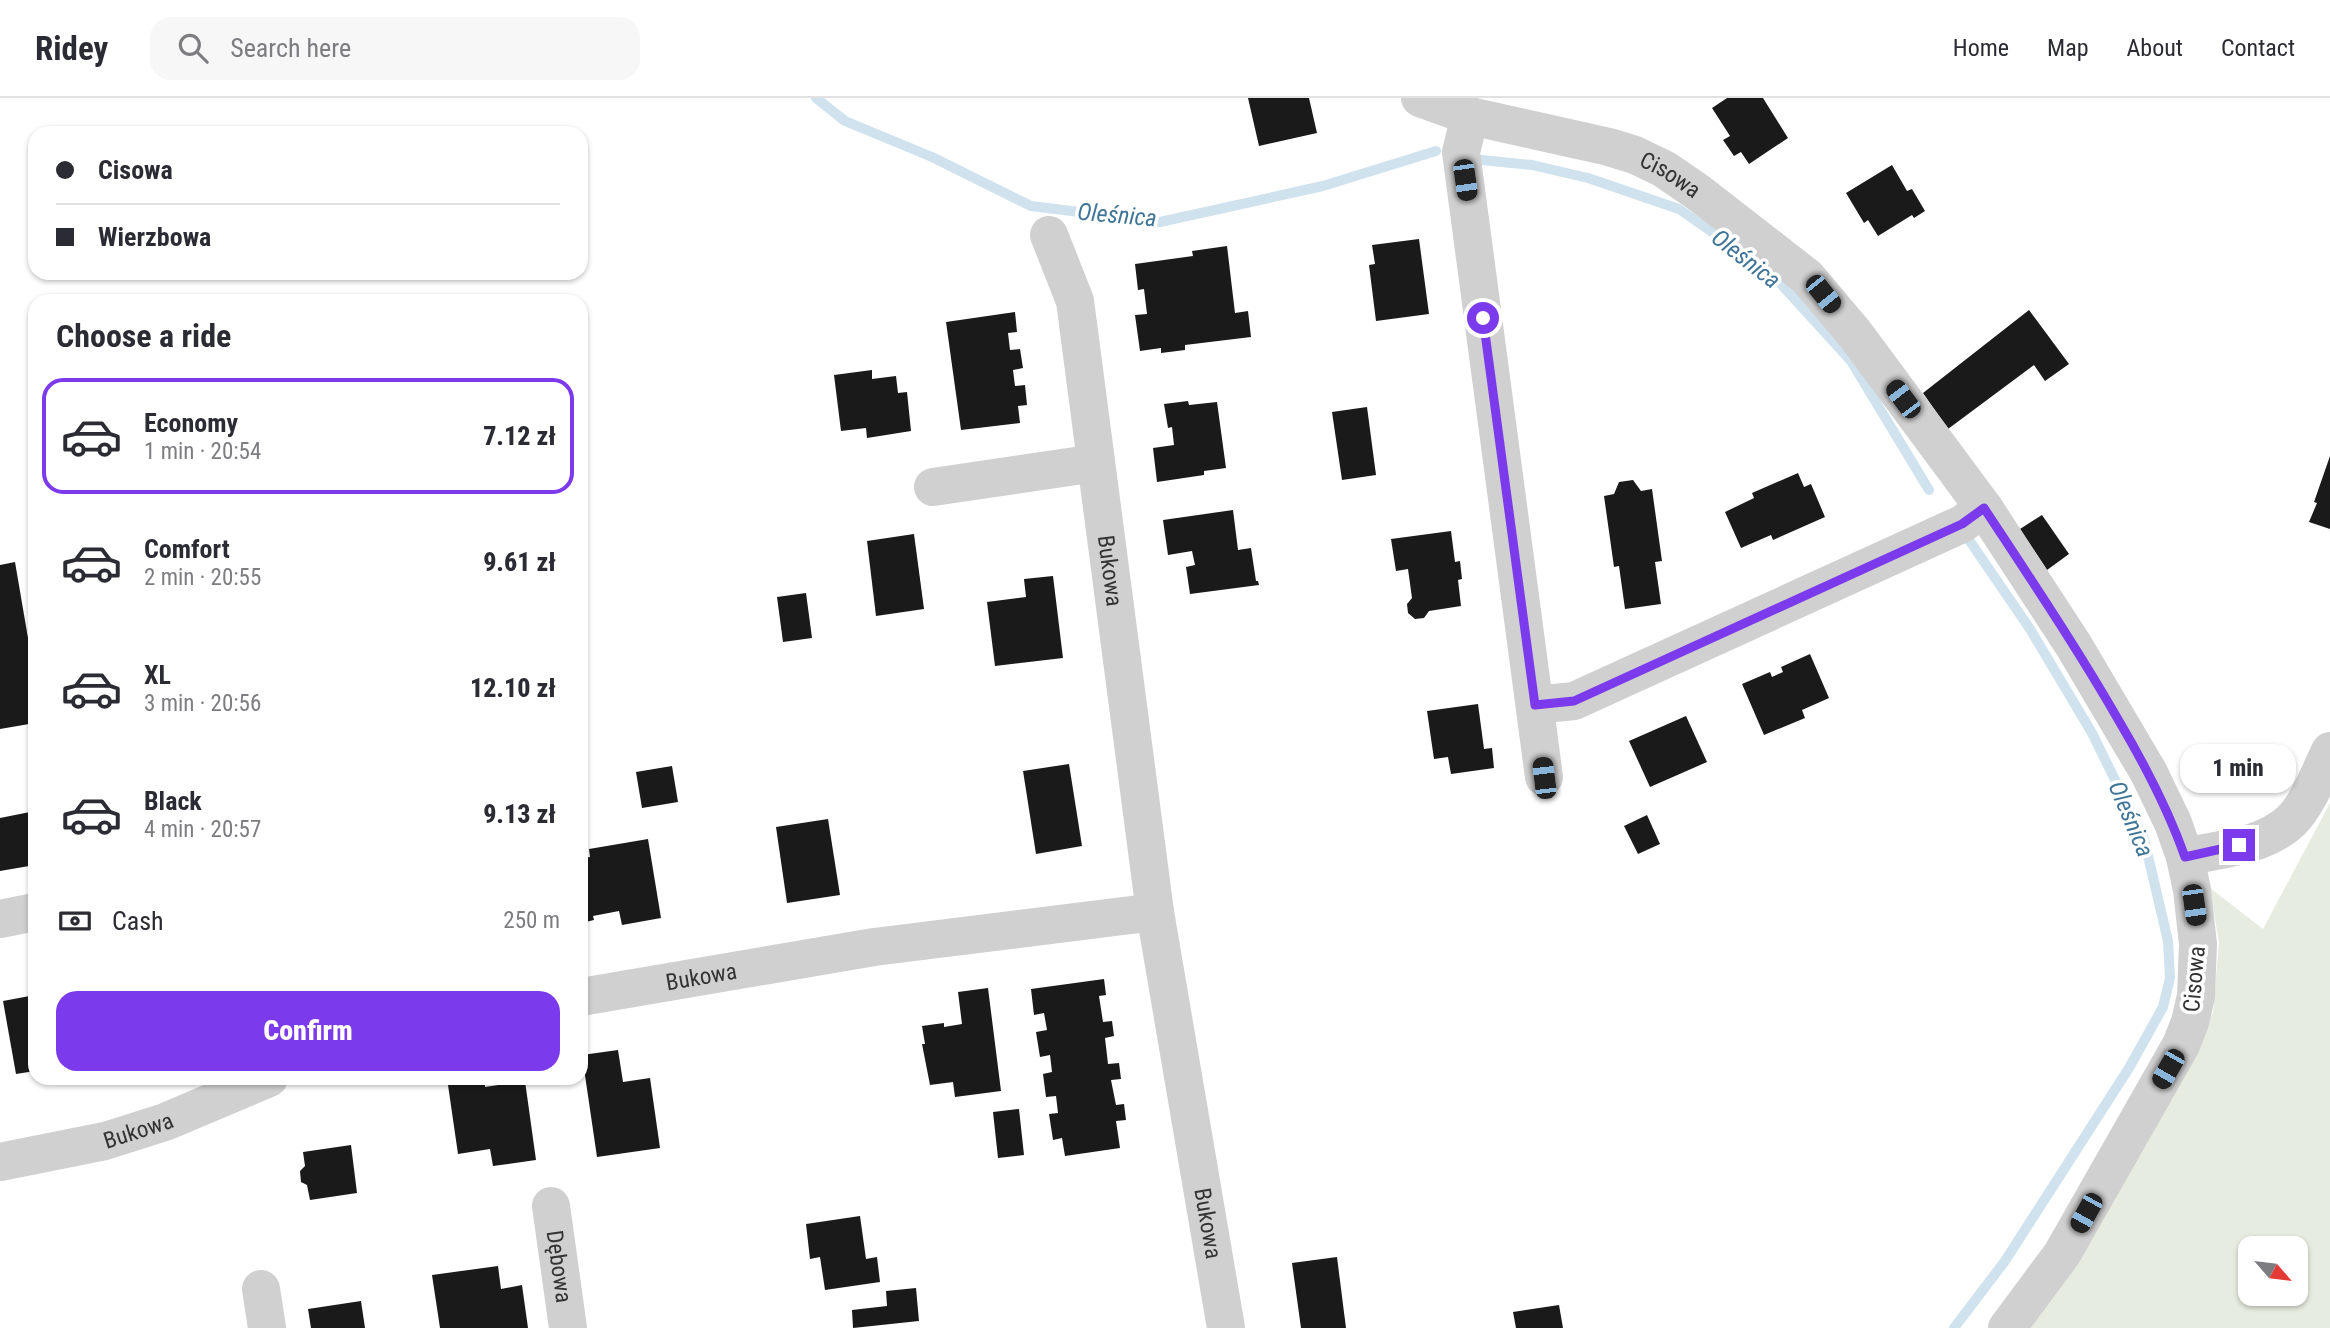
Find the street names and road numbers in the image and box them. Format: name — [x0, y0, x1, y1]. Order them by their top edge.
street label: Cisowa — [1635, 146, 1705, 204]
street label: Bukowa — [1092, 534, 1128, 608]
street label: Cisowa — [2178, 945, 2211, 1013]
street label: Bukowa — [664, 958, 739, 996]
street label: Bukowa — [100, 1107, 178, 1155]
street label: Bukowa — [1188, 1186, 1227, 1261]
street label: Dębowa — [541, 1229, 577, 1304]

